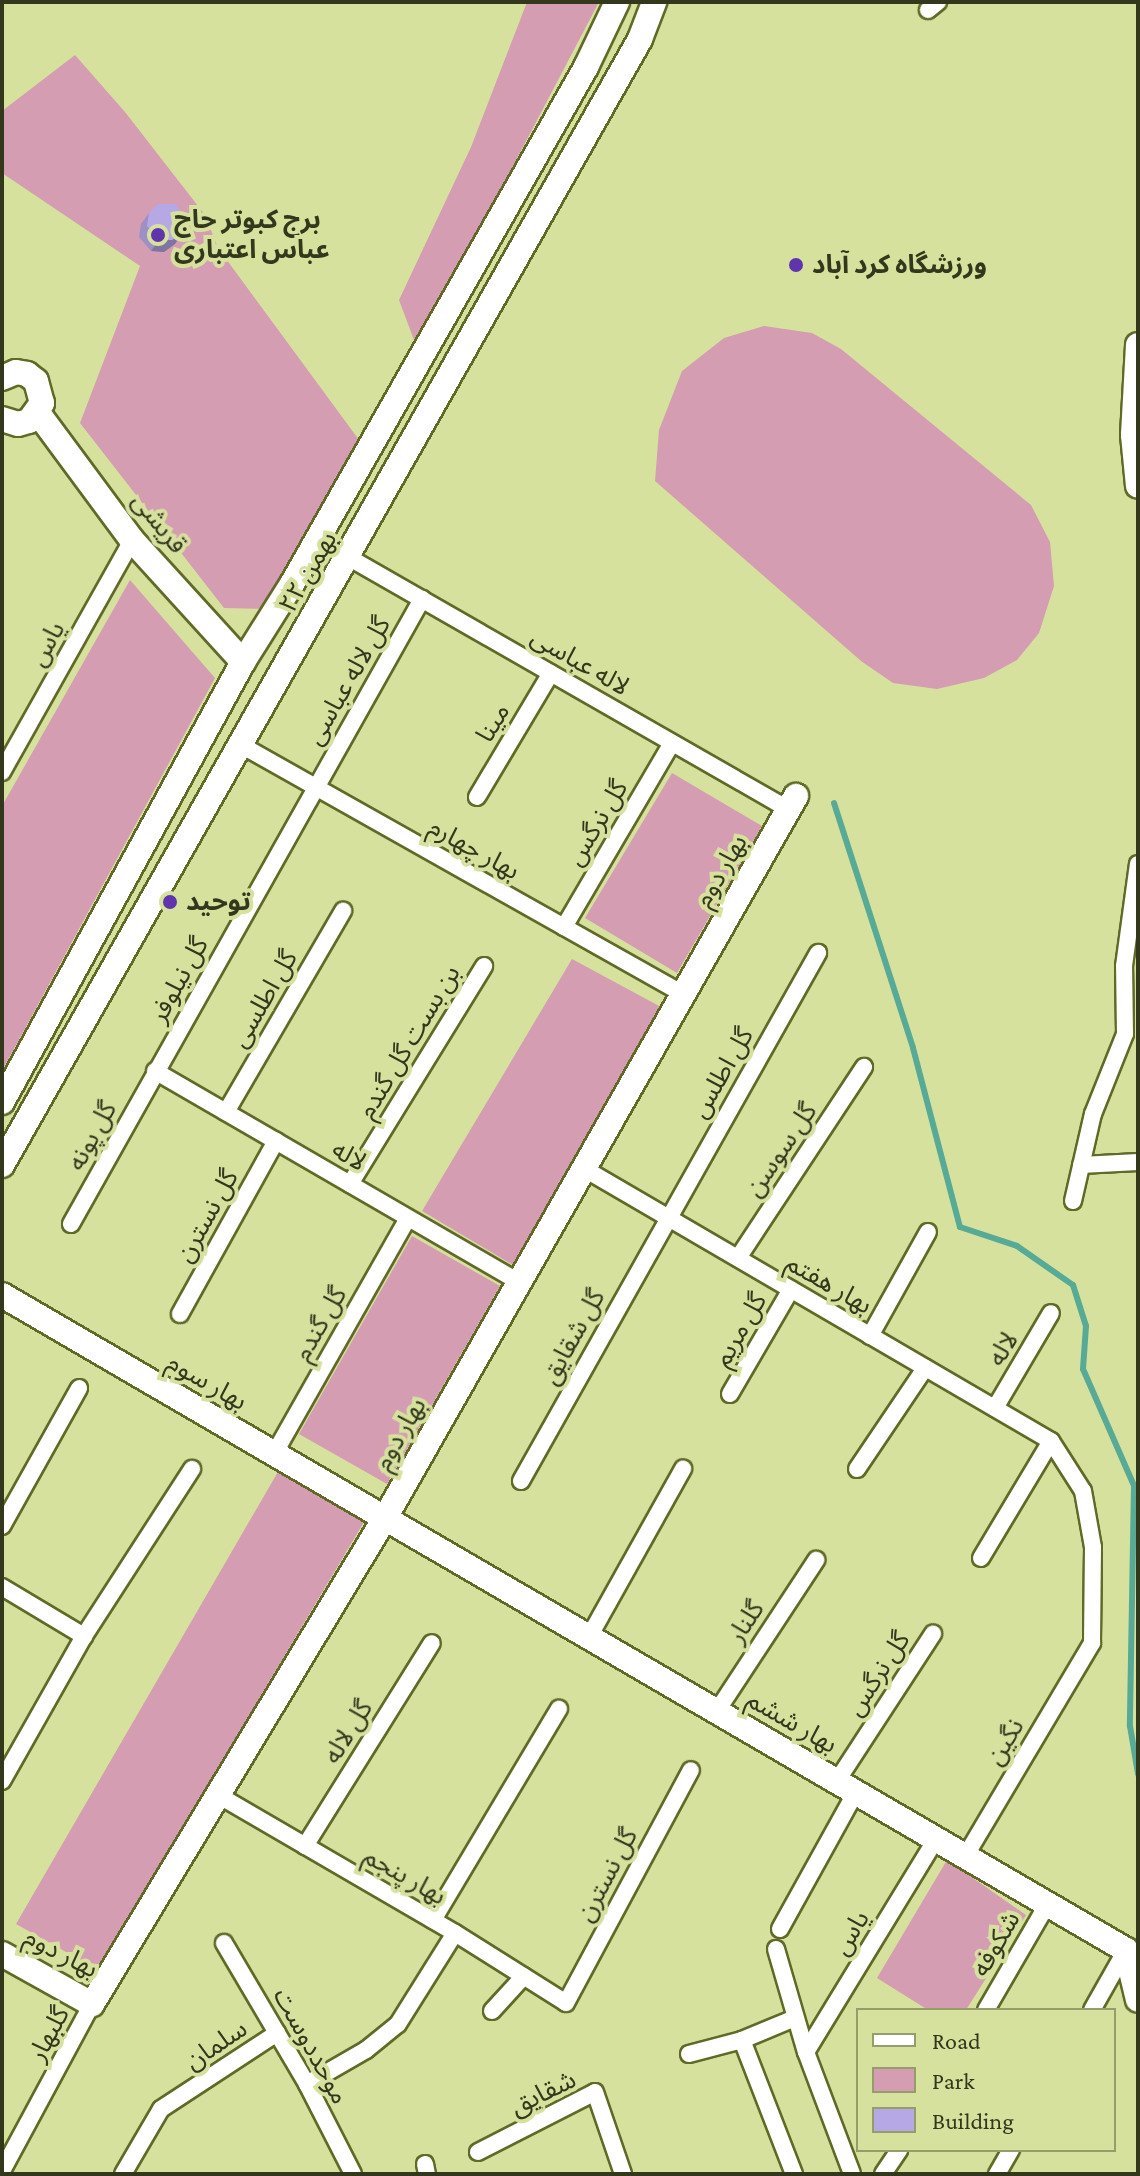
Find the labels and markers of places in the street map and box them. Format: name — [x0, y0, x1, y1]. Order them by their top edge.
place label: برج کبوتر حاج عباس اعتباری — [174, 204, 330, 266]
marker: برج کبوتر حاج عباس اعتباری — [149, 226, 167, 244]
place label: ورزشگاه کرد آباد — [812, 249, 987, 281]
marker: ورزشگاه کرد آباد — [787, 256, 805, 274]
place label: توحید — [186, 886, 251, 918]
marker: توحید — [161, 893, 179, 911]

